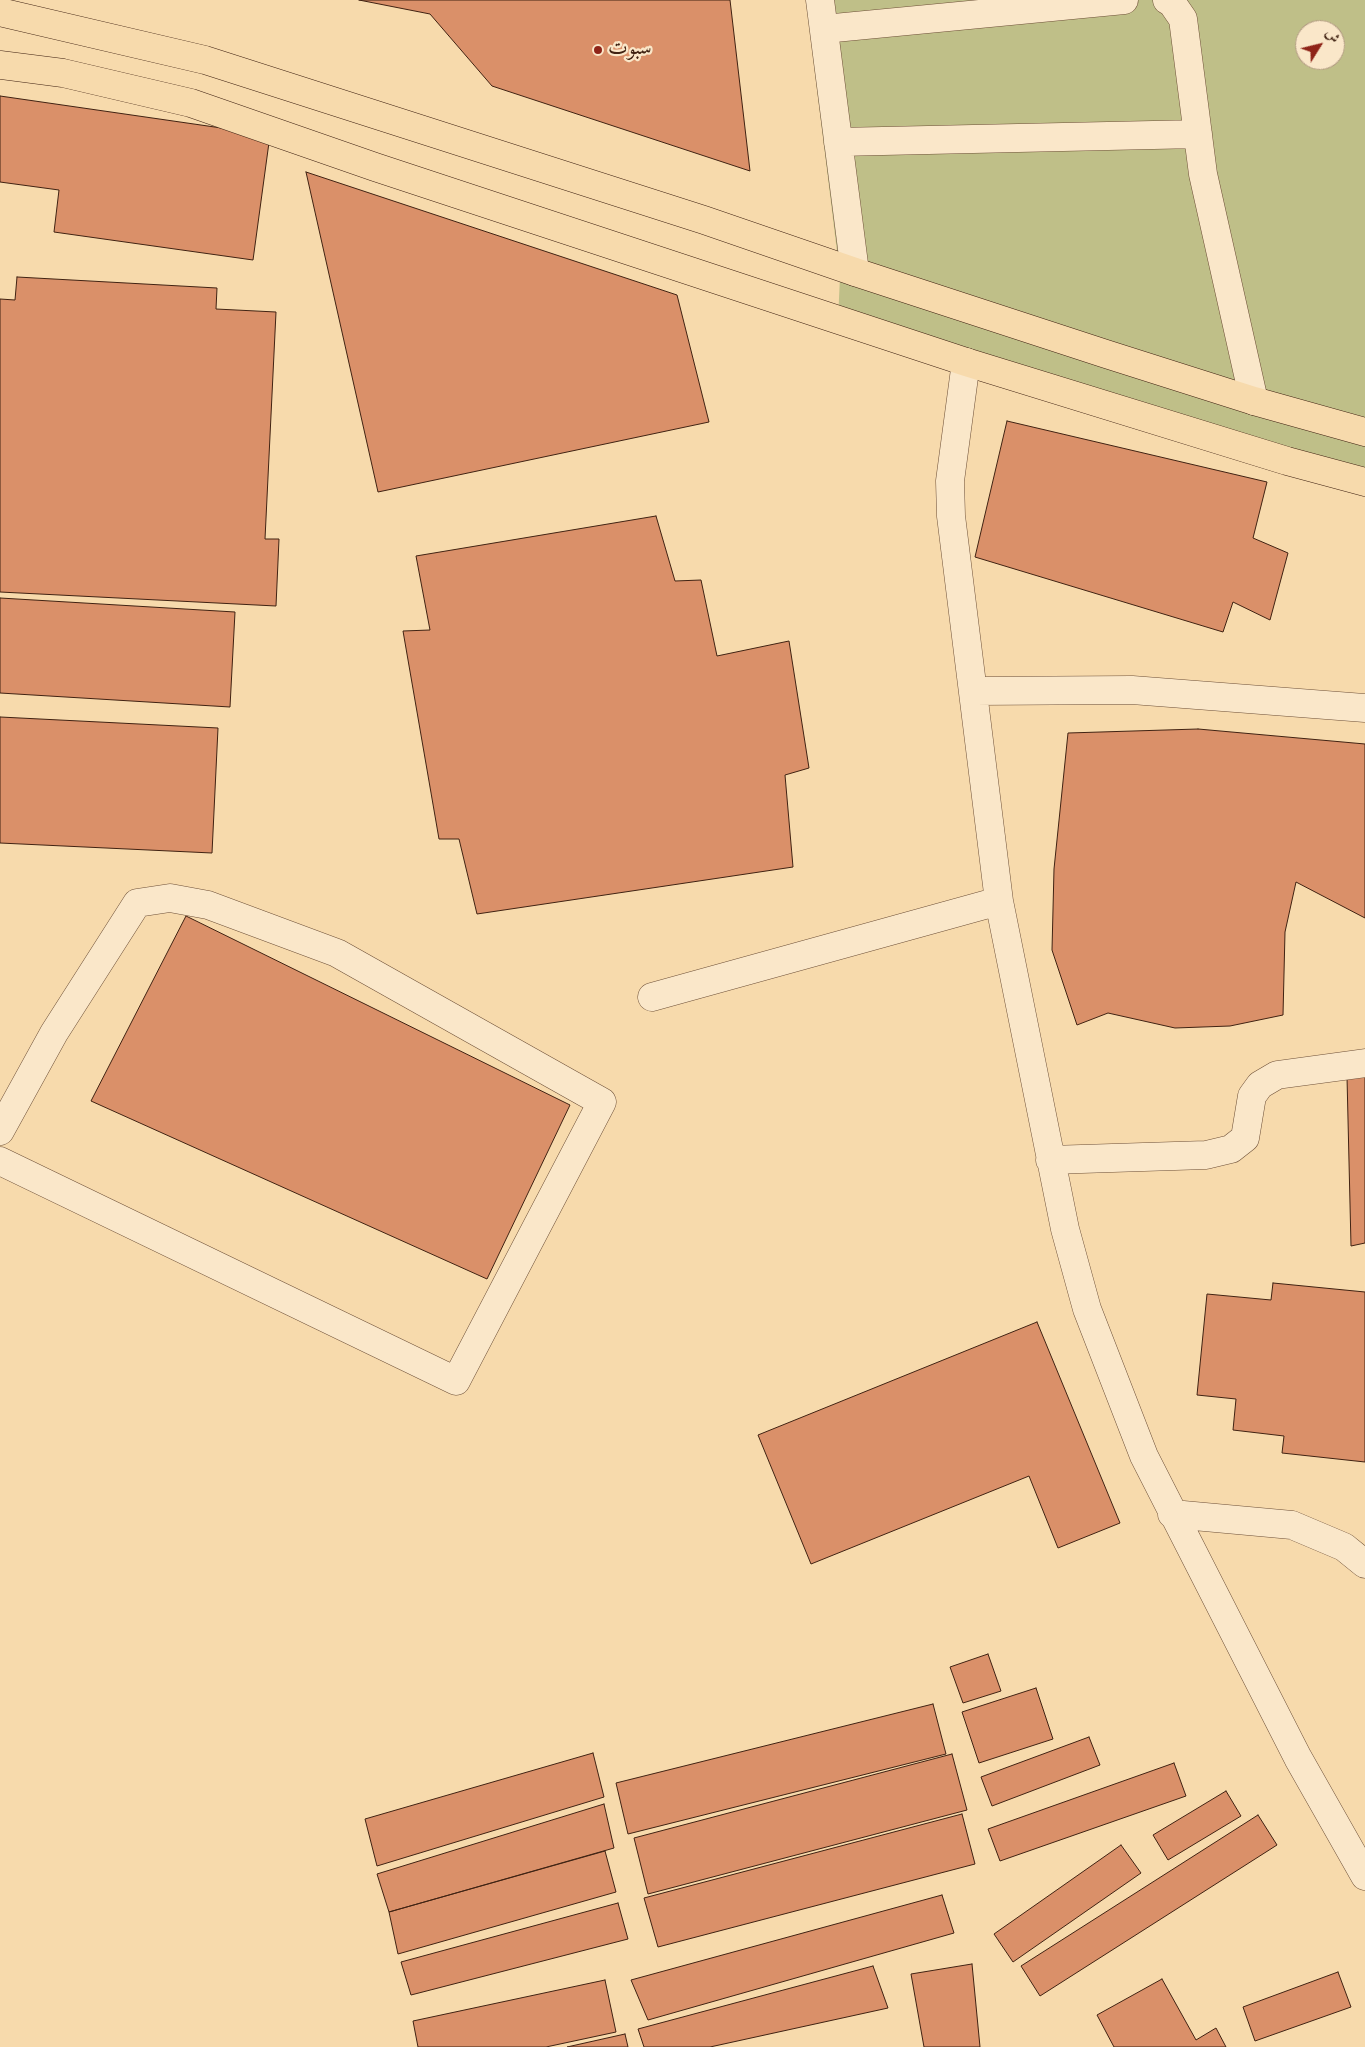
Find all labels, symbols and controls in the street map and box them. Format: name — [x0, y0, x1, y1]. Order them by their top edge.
north arrow — [1295, 20, 1345, 70]
text: ش — [1319, 25, 1343, 48]
place label: سبوت — [608, 37, 652, 63]
marker: سبوت — [592, 44, 604, 56]

